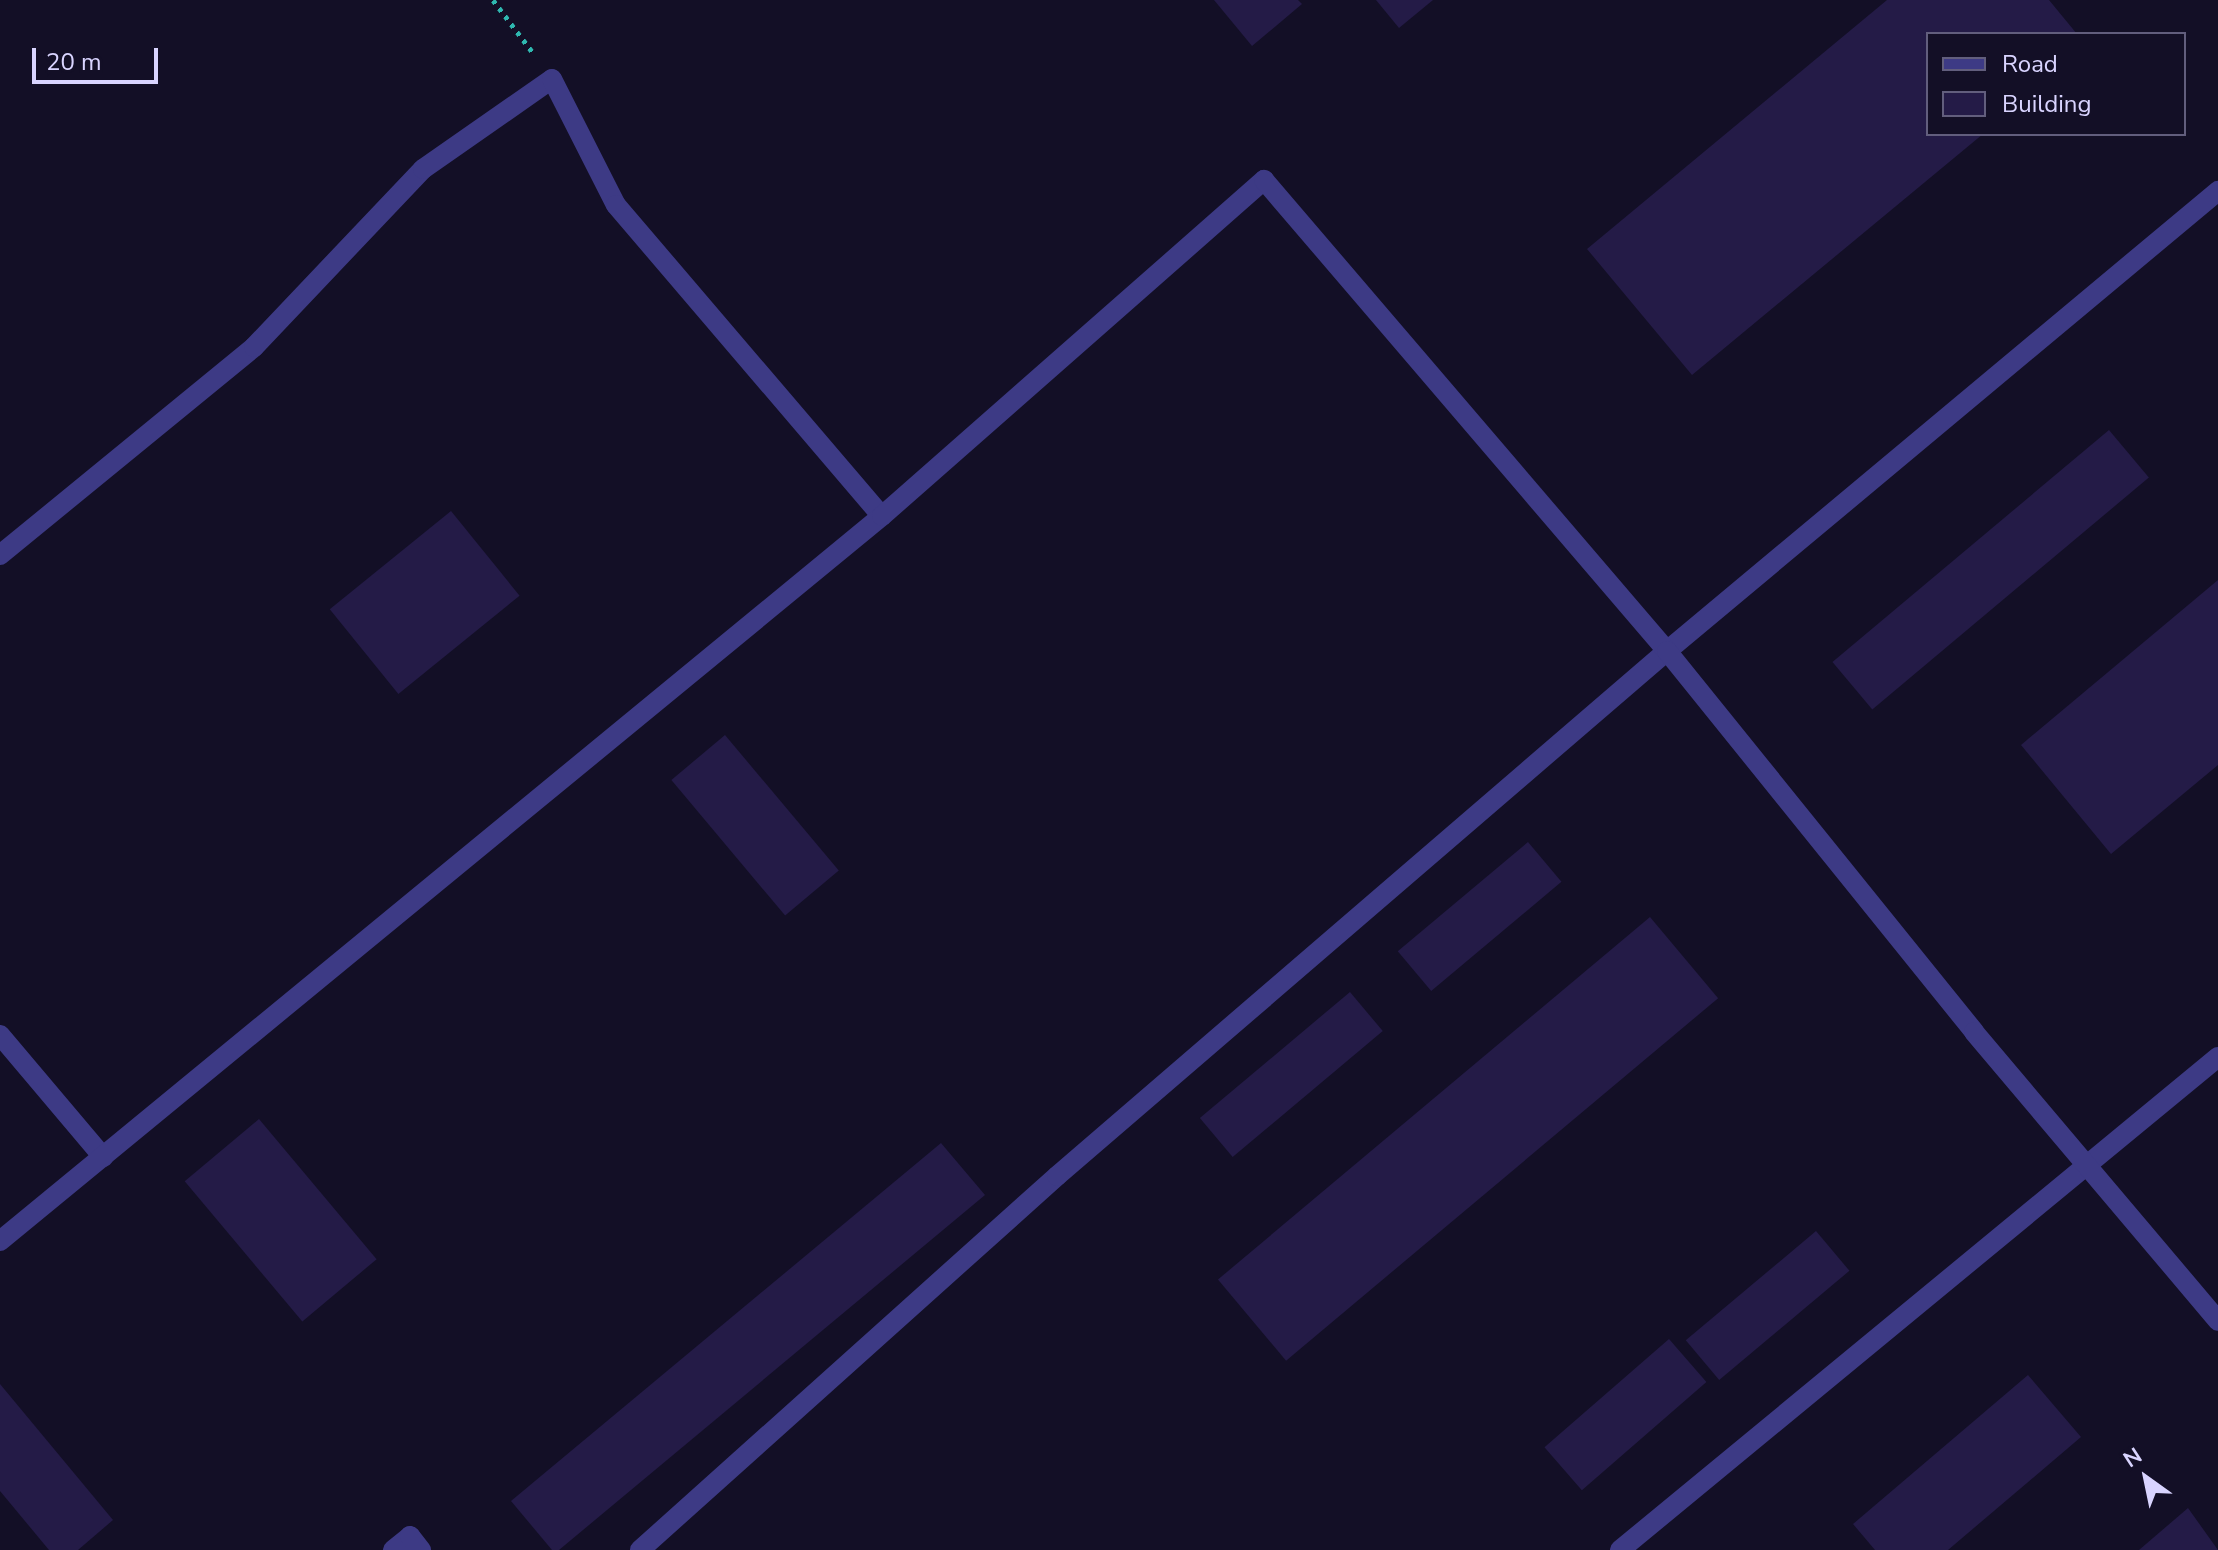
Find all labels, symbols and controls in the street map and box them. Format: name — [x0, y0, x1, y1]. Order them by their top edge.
scale bar — [36, 32, 162, 82]
legend — [1926, 32, 2186, 136]
text: 20 m — [46, 46, 102, 78]
text: Road — [2002, 48, 2058, 80]
text: Building — [2002, 88, 2092, 120]
north arrow — [2106, 1438, 2186, 1518]
text: N — [2118, 1441, 2148, 1475]

